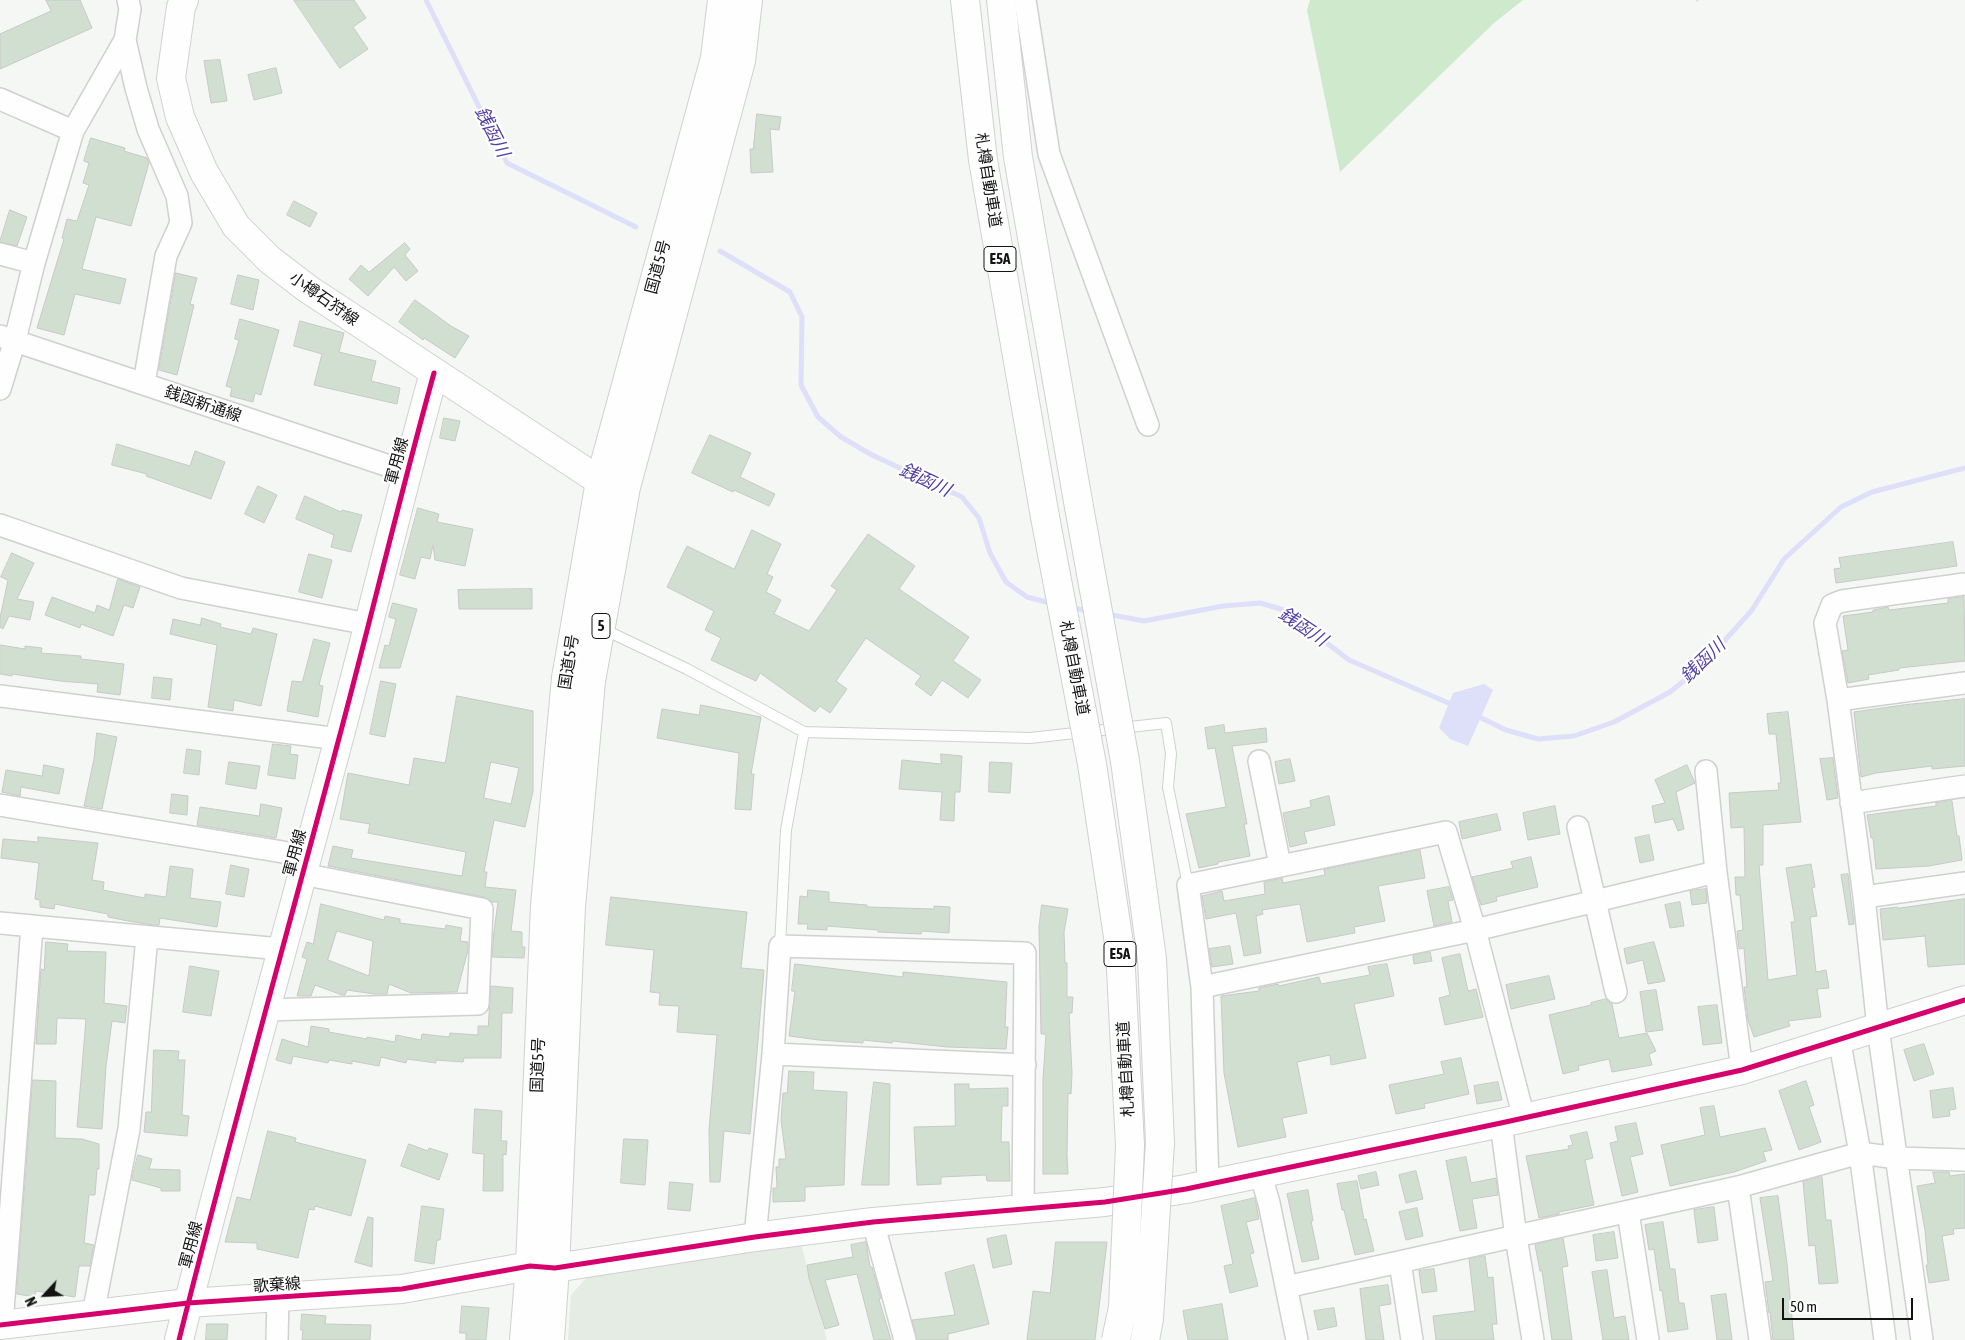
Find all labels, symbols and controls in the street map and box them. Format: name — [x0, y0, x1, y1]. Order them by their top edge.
water label: 銭函川 — [470, 103, 514, 161]
street label: 札樽自動車道 — [971, 131, 1005, 229]
street label: 国道5号 — [642, 238, 674, 296]
road number: E5A — [984, 246, 1016, 272]
street label: 小樽石狩線 — [286, 268, 362, 330]
street label: 銭函新通線 — [162, 382, 244, 426]
street label: 軍用線 — [382, 435, 412, 487]
water label: 銭函川 — [896, 459, 954, 501]
water label: 銭函川 — [1275, 603, 1331, 651]
road number: 5 — [592, 614, 610, 638]
street label: 札樽自動車道 — [1055, 619, 1093, 717]
street label: 国道5号 — [555, 633, 583, 691]
water label: 銭函川 — [1676, 634, 1730, 688]
street label: 軍用線 — [280, 827, 310, 879]
road number: E5A — [1104, 942, 1136, 966]
street label: 札樽自動車道 — [1114, 1021, 1138, 1117]
street label: 国道5号 — [527, 1037, 549, 1093]
street label: 軍用線 — [176, 1219, 206, 1271]
north arrow — [20, 1270, 70, 1320]
street label: 歌棄線 — [252, 1274, 302, 1296]
scale bar — [1785, 1288, 1916, 1320]
text: N — [22, 1294, 40, 1308]
text: 50 m — [1790, 1298, 1817, 1315]

